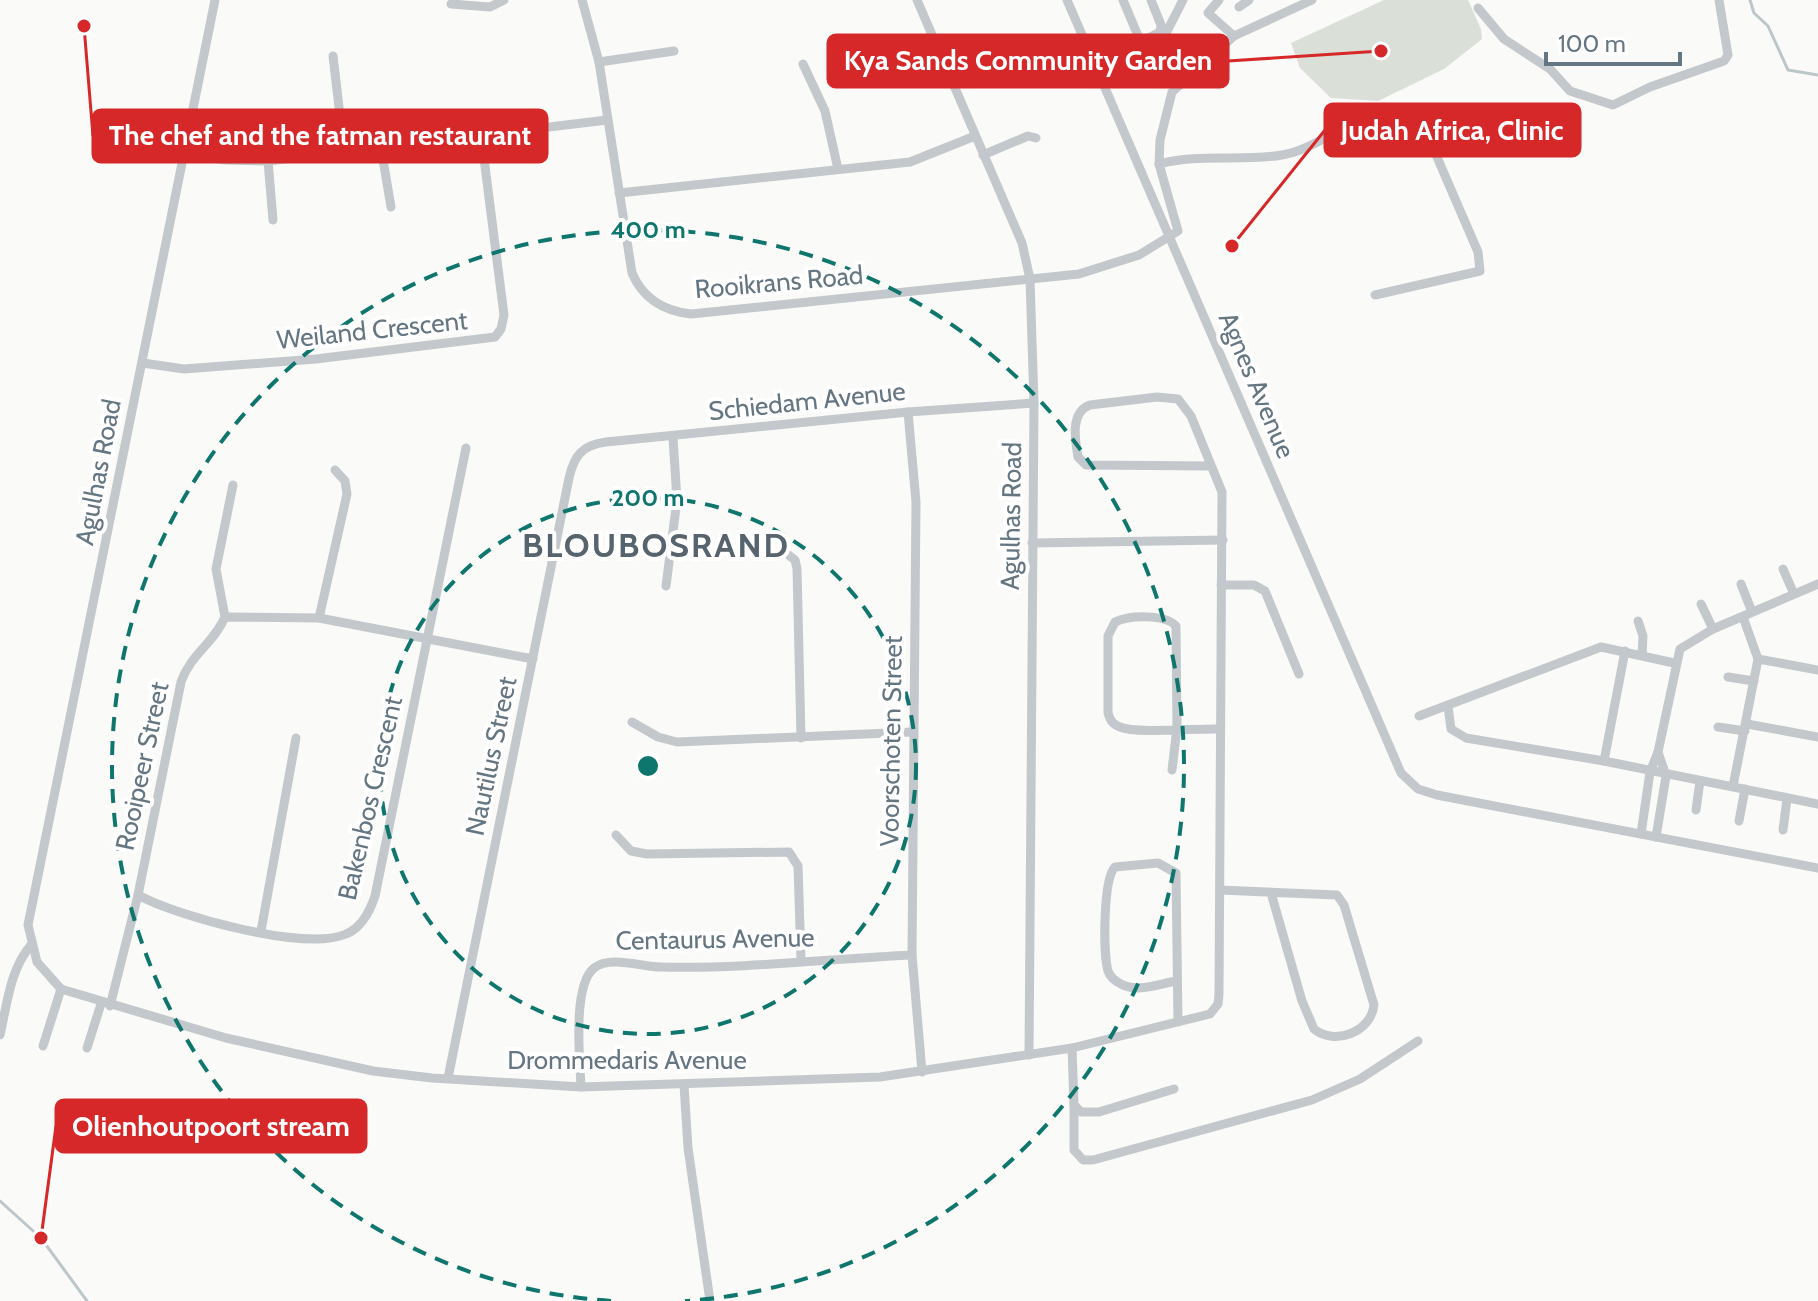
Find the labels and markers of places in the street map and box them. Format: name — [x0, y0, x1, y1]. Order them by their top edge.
callout: Kya Sands Community Garden — [828, 35, 1228, 87]
callout: Judah Africa, Clinic — [1325, 104, 1580, 156]
callout: The chef and the fatman restaurant — [93, 110, 547, 162]
centre of rings — [634, 752, 662, 780]
callout: Olienhoutpoort stream — [56, 1100, 366, 1152]

